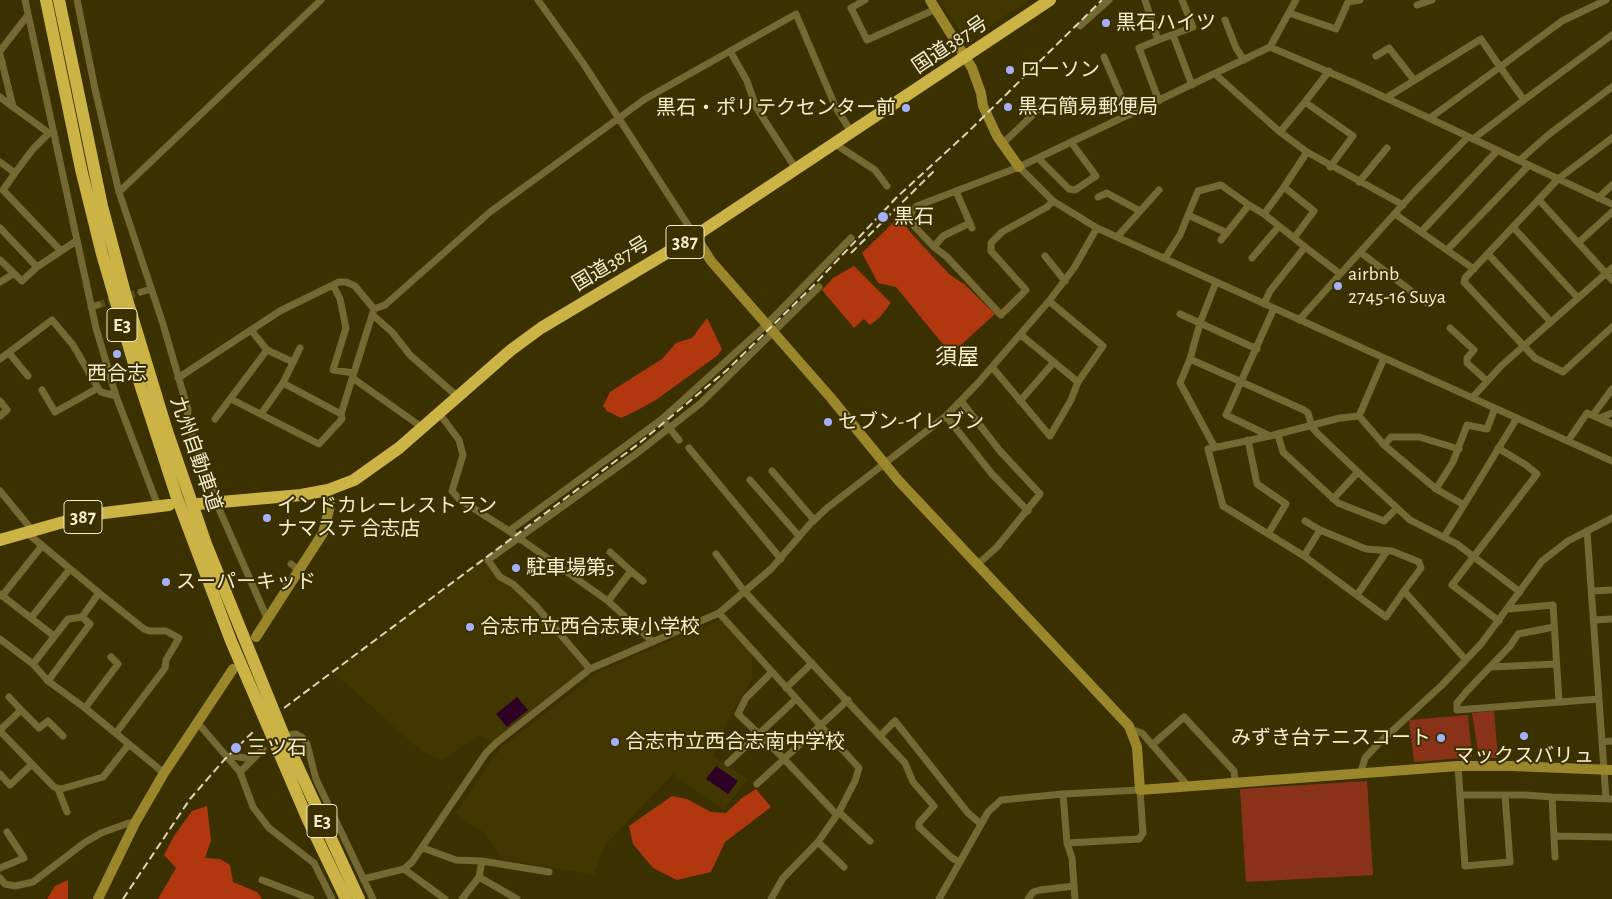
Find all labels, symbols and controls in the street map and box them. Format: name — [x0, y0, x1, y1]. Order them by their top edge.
street label: 国道387号 — [908, 11, 992, 79]
place label: 黒石ハイツ — [1116, 11, 1216, 35]
marker: 黒石ハイツ — [1100, 17, 1112, 29]
place label: ローソン — [1020, 58, 1100, 82]
marker: ローソン — [1004, 64, 1016, 76]
place label: 黒石簡易郵便局 — [1018, 95, 1158, 119]
place label: 黒石・ポリテクセンター前 — [656, 96, 896, 120]
marker: 黒石簡易郵便局 — [1002, 101, 1014, 113]
marker: 黒石・ポリテクセンター前 — [900, 102, 912, 114]
place label: 黒石 — [894, 205, 934, 229]
marker: 黒石 — [876, 210, 890, 224]
road number: 387 — [666, 226, 704, 258]
street label: 国道387号 — [568, 232, 654, 296]
place label: airbnb 2745-16 Suya — [1348, 262, 1446, 309]
marker: airbnb 2745-16 Suya — [1332, 280, 1344, 292]
road number: E3 — [107, 308, 137, 342]
district label: 須屋 — [935, 344, 979, 370]
marker: 西合志 — [111, 348, 123, 360]
place label: 西合志 — [87, 362, 147, 386]
street label: 九州自動車道 — [165, 393, 227, 515]
place label: セブン-イレブン — [838, 410, 984, 434]
marker: セブン-イレブン — [822, 416, 834, 428]
place label: インドカレーレストラン ナマステ 合志店 — [277, 494, 497, 541]
road number: 387 — [64, 501, 102, 534]
marker: インドカレーレストラン ナマステ 合志店 — [261, 512, 273, 524]
place label: 駐車場第5 — [526, 556, 614, 580]
marker: 駐車場第5 — [510, 562, 522, 574]
place label: スーパーキッド — [176, 570, 316, 594]
marker: スーパーキッド — [160, 576, 172, 588]
place label: 合志市立西合志東小学校 — [480, 615, 700, 639]
marker: 合志市立西合志東小学校 — [464, 621, 476, 633]
place label: みずき台テニスコート — [1231, 726, 1431, 750]
place label: 合志市立西合志南中学校 — [625, 730, 845, 754]
marker: マックスバリュ — [1518, 730, 1530, 742]
marker: みずき台テニスコート — [1435, 732, 1447, 744]
place label: 三ツ石 — [247, 736, 307, 760]
marker: 合志市立西合志南中学校 — [609, 736, 621, 748]
marker: 三ツ石 — [229, 741, 243, 755]
place label: マックスバリュ — [1454, 744, 1594, 768]
road number: E3 — [307, 804, 337, 838]

